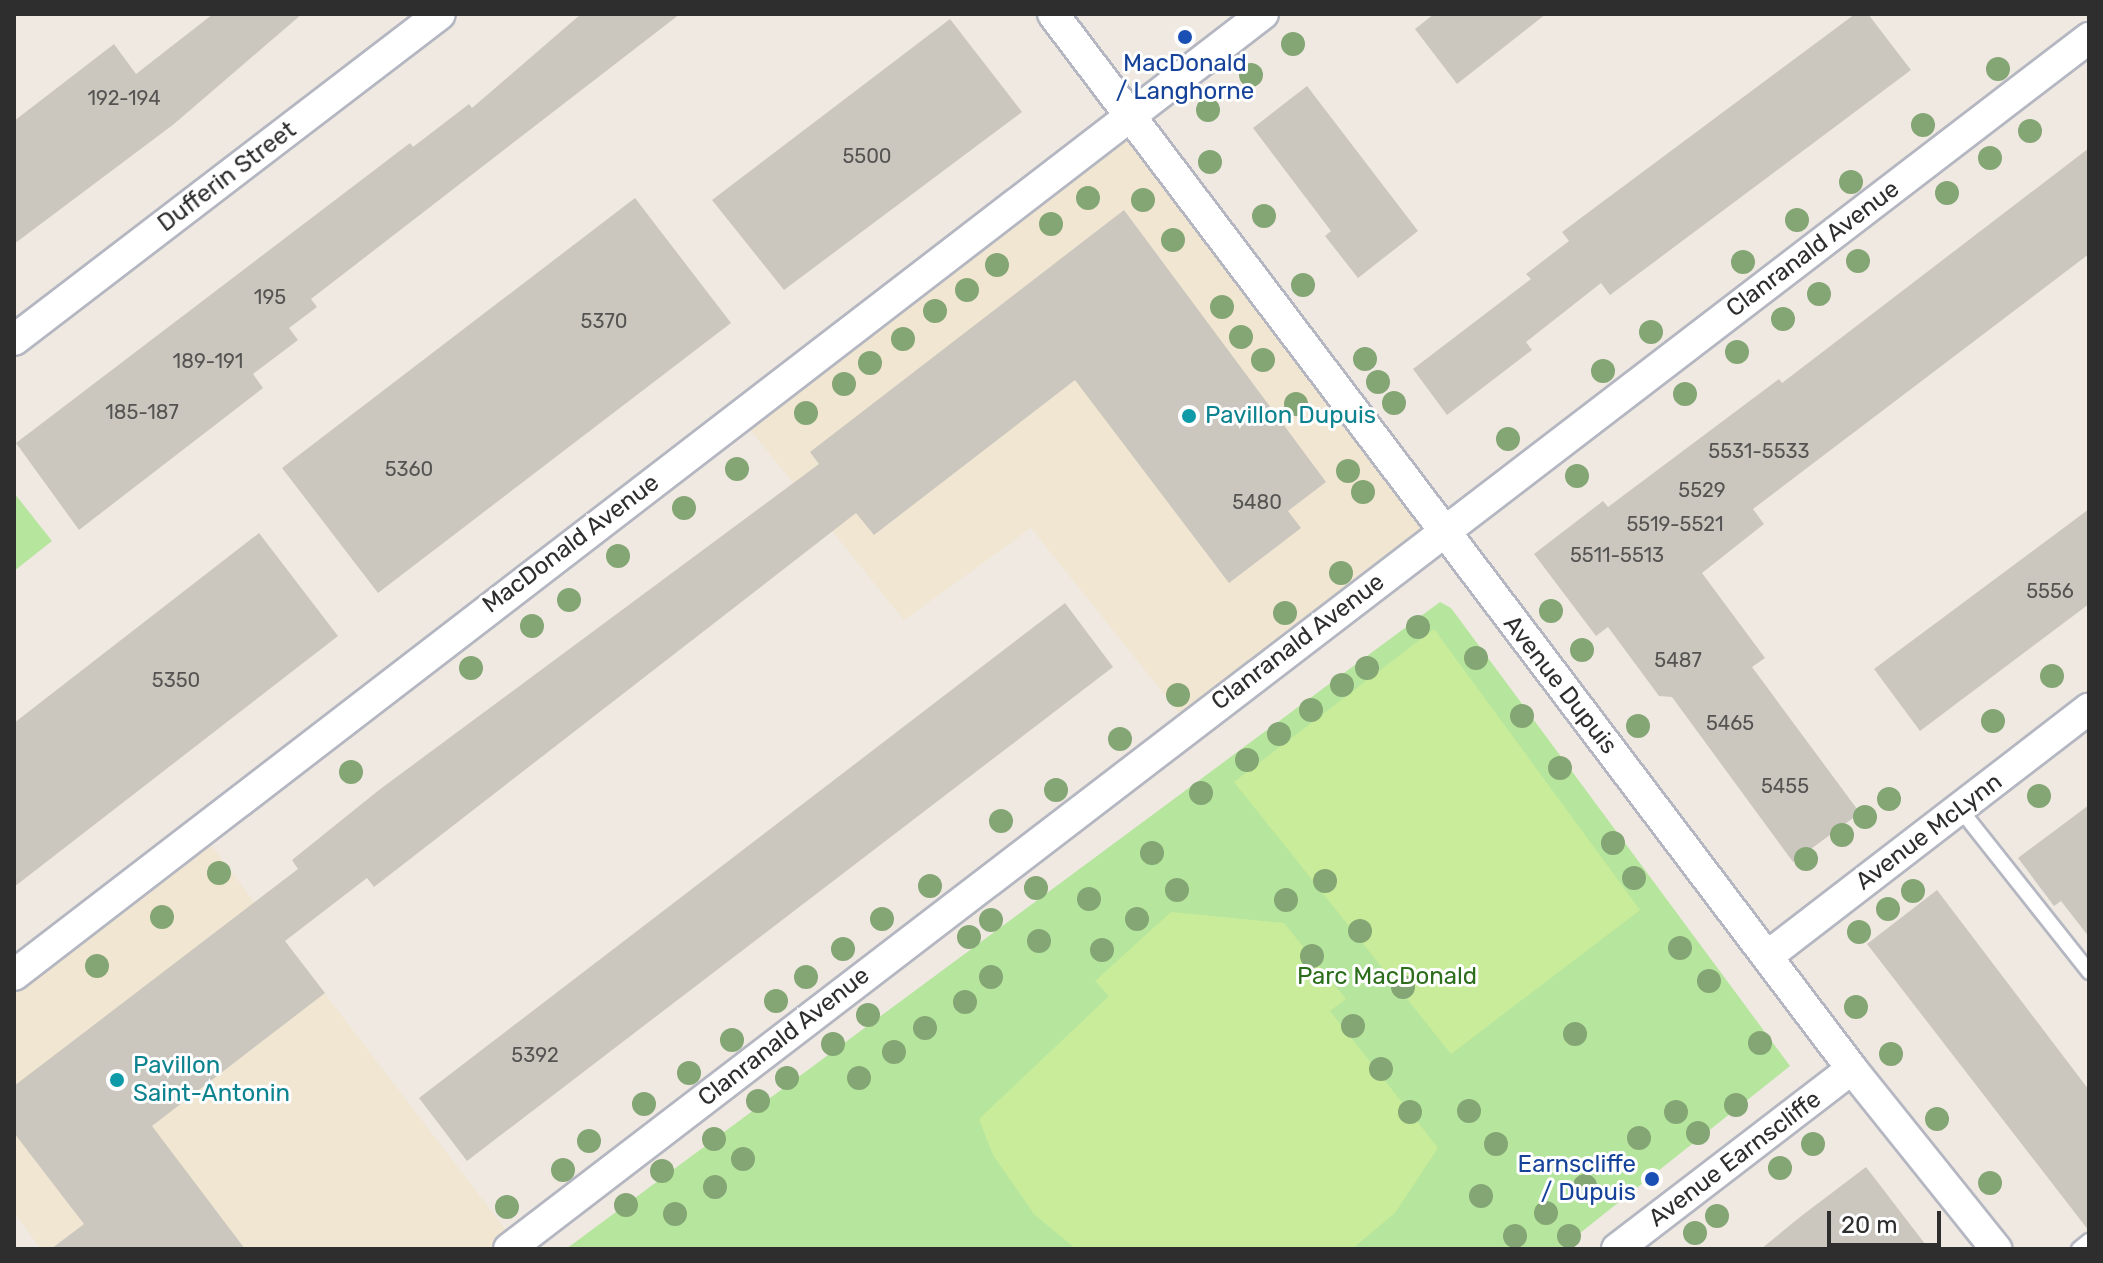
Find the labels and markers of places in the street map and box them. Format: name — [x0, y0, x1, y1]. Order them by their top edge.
marker: MacDonald / Langhorne — [1176, 28, 1194, 46]
place label: MacDonald / Langhorne — [1116, 50, 1254, 106]
place label: Pavillon Dupuis — [1205, 402, 1376, 430]
marker: Pavillon Dupuis — [1180, 407, 1198, 425]
place label: Pavillon Saint-Antonin — [133, 1052, 290, 1108]
marker: Pavillon Saint-Antonin — [108, 1071, 126, 1089]
place label: Earnscliffe / Dupuis — [1518, 1151, 1636, 1207]
marker: Earnscliffe / Dupuis — [1643, 1170, 1661, 1188]

